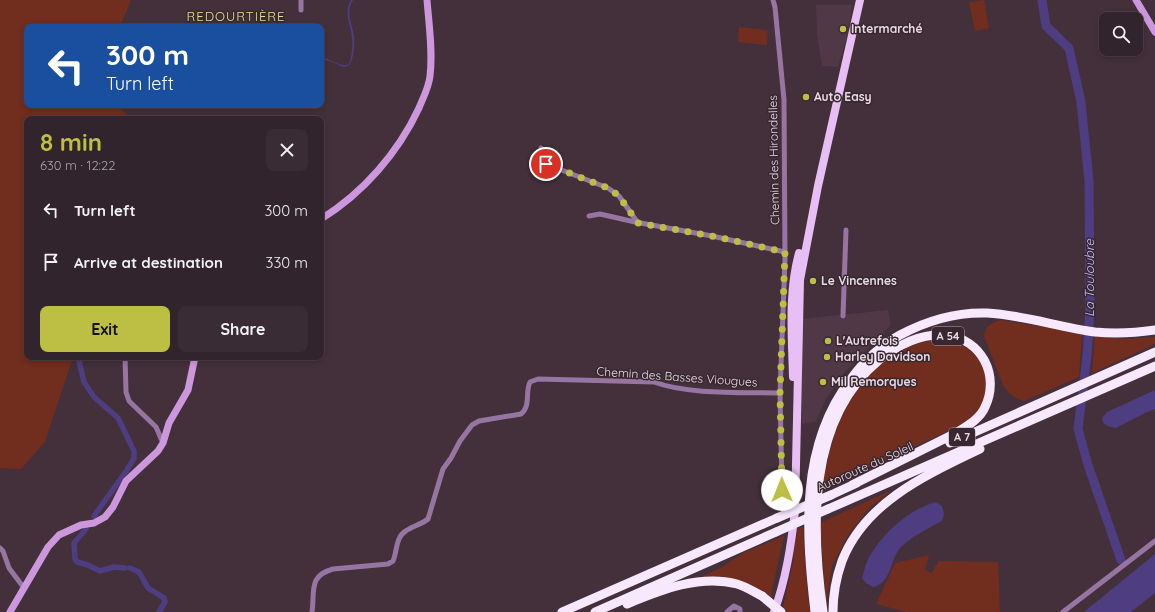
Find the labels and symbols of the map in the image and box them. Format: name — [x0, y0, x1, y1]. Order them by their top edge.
district label: REDOURTIÈRE — [187, 8, 285, 24]
place label: Intermarché — [851, 21, 923, 36]
marker: Intermarché — [838, 24, 848, 34]
place label: Auto Easy — [814, 89, 872, 104]
marker: Auto Easy — [801, 92, 811, 102]
street label: Chemin des Hirondelles — [765, 95, 782, 225]
pin — [529, 147, 563, 181]
water label: La Touloubre — [1081, 238, 1097, 317]
place label: Le Vincennes — [821, 273, 897, 288]
marker: Le Vincennes — [808, 276, 818, 286]
road number: A 54 — [932, 327, 964, 345]
place label: L'Autrefois — [836, 333, 898, 348]
marker: L'Autrefois — [823, 336, 833, 346]
place label: Harley Davidson — [835, 349, 930, 364]
marker: Harley Davidson — [822, 352, 832, 362]
street label: Chemin des Basses Viougues — [596, 363, 758, 390]
place label: Mil Remorques — [831, 374, 917, 389]
marker: Mil Remorques — [818, 377, 828, 387]
road number: A 7 — [949, 428, 975, 446]
street label: Autoroute du Soleil — [814, 438, 916, 495]
position arrow — [761, 469, 803, 511]

